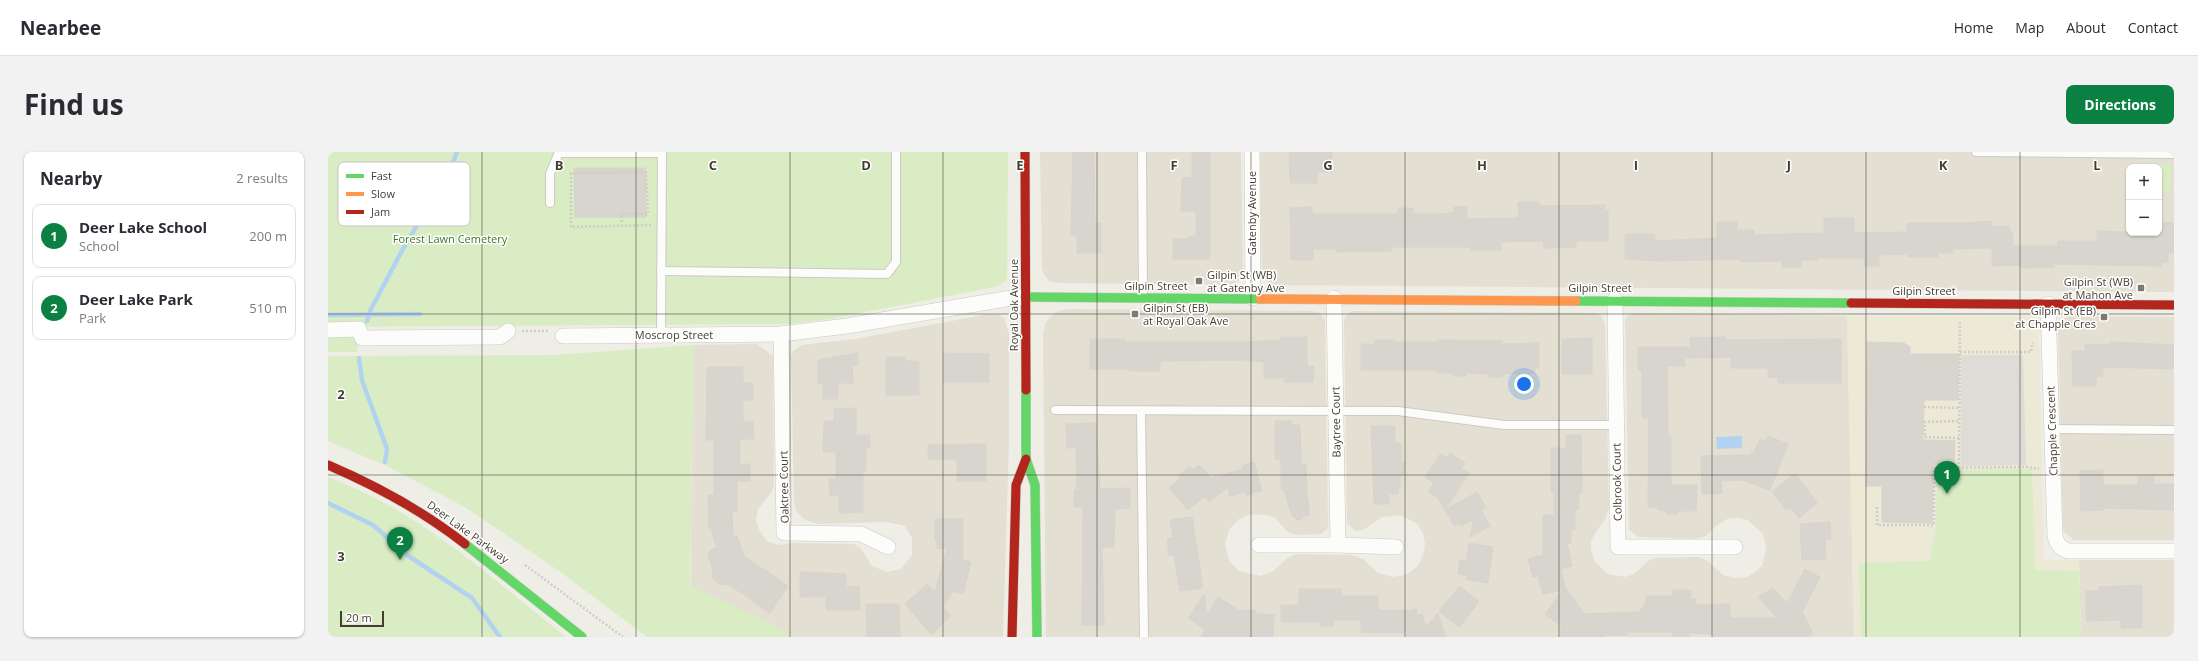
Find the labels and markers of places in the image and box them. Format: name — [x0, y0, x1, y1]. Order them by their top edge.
place label: Gilpin St (WB) at Gatenby Ave — [1207, 267, 1285, 295]
place label: Gilpin St (WB) at Mahon Ave — [2063, 274, 2133, 302]
marker: Gilpin St (WB) at Gatenby Ave — [1194, 276, 1204, 286]
marker: Gilpin St (WB) at Mahon Ave — [2136, 283, 2146, 293]
place label: Gilpin St (EB) at Royal Oak Ave — [1143, 300, 1229, 328]
place label: Gilpin St (EB) at Chapple Cres — [2015, 303, 2096, 331]
marker: Gilpin St (EB) at Royal Oak Ave — [1130, 309, 1140, 319]
marker: Gilpin St (EB) at Chapple Cres — [2099, 312, 2109, 322]
pin: 1 — [1934, 461, 1960, 494]
pin: 2 — [387, 527, 413, 560]

